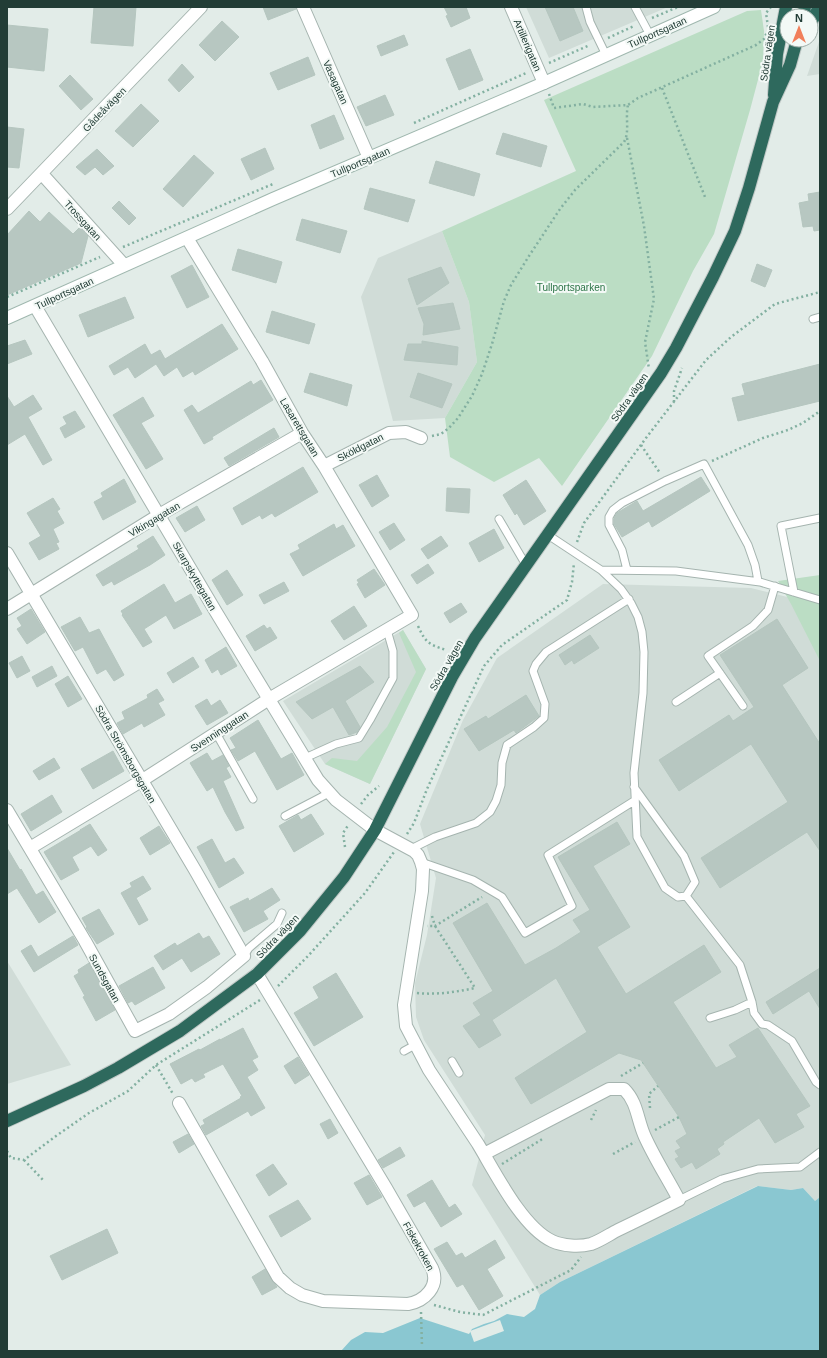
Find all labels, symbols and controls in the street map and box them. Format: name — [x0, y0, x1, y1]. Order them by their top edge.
north arrow — [779, 8, 819, 48]
text: N — [795, 12, 803, 24]
street label: Tullportsgatan — [626, 15, 688, 50]
street label: Artillerigatan — [512, 17, 543, 73]
street label: Södra vägen — [758, 24, 777, 82]
street label: Vasagatan — [321, 58, 350, 106]
street label: Gådeåvägen — [81, 85, 128, 134]
street label: Tullportsgatan — [329, 145, 391, 180]
street label: Trossgatan — [62, 198, 103, 242]
street label: Tullportsgatan — [33, 275, 95, 312]
park label: Tullportsparken — [537, 282, 605, 293]
street label: Södra vägen — [609, 371, 650, 424]
street label: Lasarettsgatan — [278, 396, 321, 458]
street label: Sköldgatan — [335, 431, 385, 464]
street label: Vikingagatan — [127, 500, 182, 539]
street label: Skarpskyttegatan — [170, 540, 219, 612]
street label: Södra vägen — [427, 638, 465, 693]
street label: Södra Strömsborgsgatan — [93, 703, 158, 805]
street label: Svenninggatan — [188, 709, 250, 754]
street label: Södra vägen — [254, 912, 301, 961]
street label: Sundsgatan — [87, 952, 122, 1004]
street label: Fiskekroken — [401, 1220, 436, 1272]

